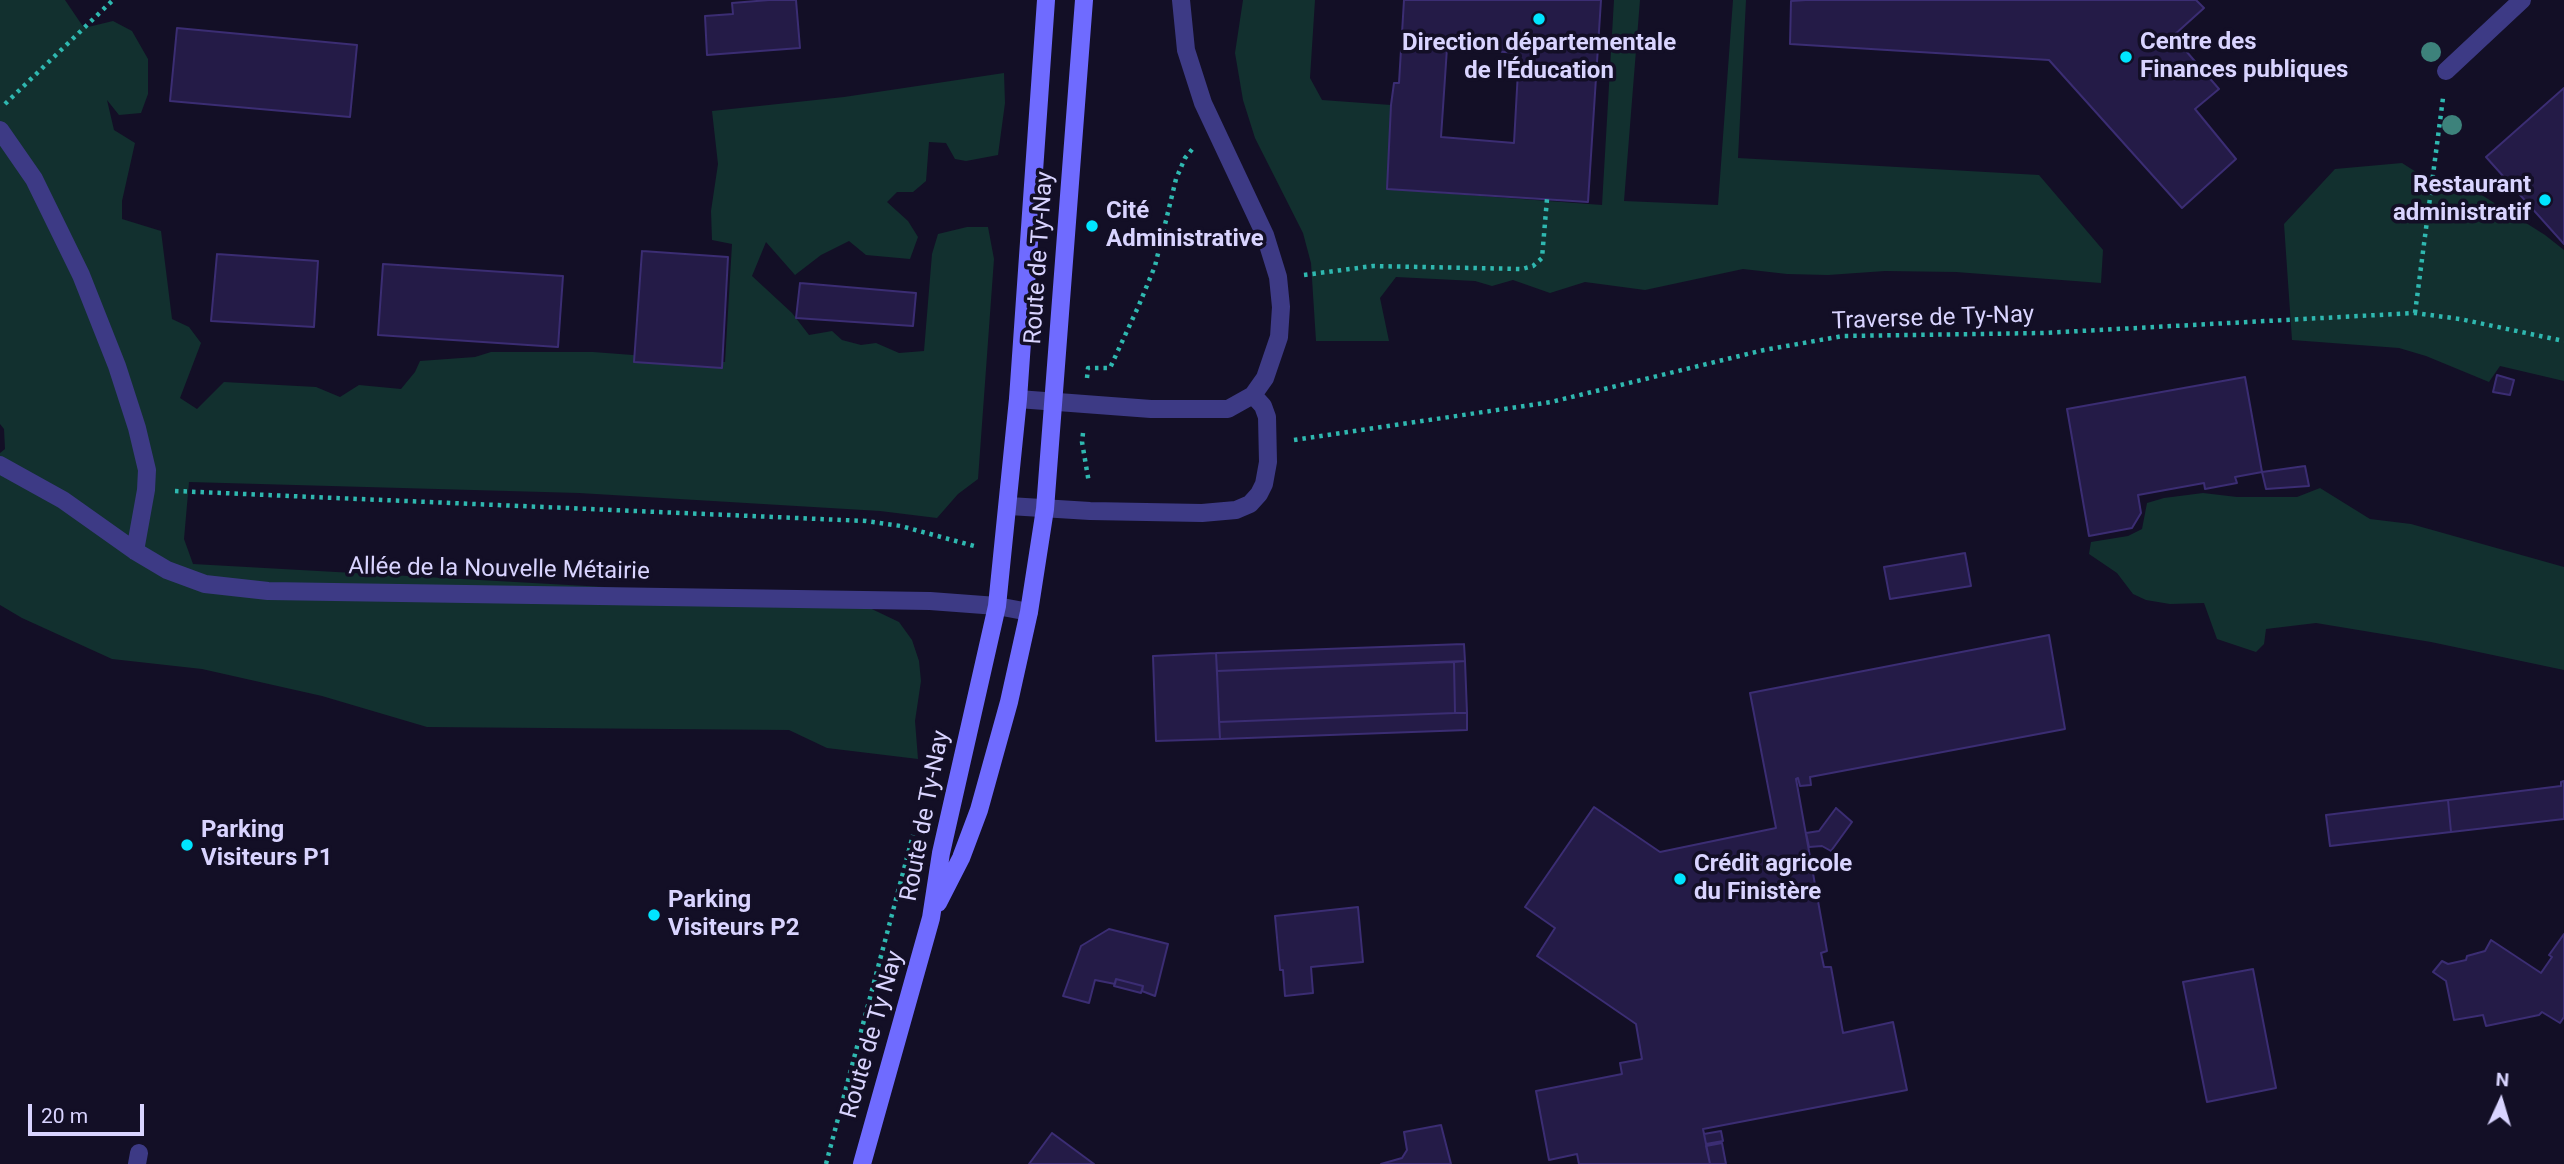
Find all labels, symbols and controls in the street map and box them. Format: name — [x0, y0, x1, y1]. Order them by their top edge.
marker: Direction départementale de l'Éducation — [1531, 11, 1547, 27]
place label: Centre des Finances publiques — [2140, 29, 2348, 85]
place label: Direction départementale de l'Éducation — [1402, 30, 1676, 86]
marker: Centre des Finances publiques — [2118, 49, 2134, 65]
street label: Route de Ty-Nay — [1020, 171, 1060, 345]
place label: Restaurant administratif — [2393, 172, 2531, 228]
marker: Restaurant administratif — [2537, 192, 2553, 208]
place label: Cité Administrative — [1106, 198, 1264, 254]
marker: Cité Administrative — [1084, 218, 1100, 234]
street label: Traverse de Ty-Nay — [1831, 301, 2035, 337]
street label: Allée de la Nouvelle Métairie — [348, 553, 650, 587]
street label: Route de Ty-Nay — [895, 728, 957, 904]
place label: Parking Visiteurs P1 — [201, 817, 333, 873]
marker: Parking Visiteurs P1 — [179, 837, 195, 853]
place label: Crédit agricole du Finistère — [1694, 851, 1852, 907]
marker: Crédit agricole du Finistère — [1672, 871, 1688, 887]
place label: Parking Visiteurs P2 — [668, 887, 800, 943]
marker: Parking Visiteurs P2 — [646, 907, 662, 923]
street label: Route de Ty Nay — [835, 948, 911, 1122]
north arrow — [2466, 1066, 2536, 1136]
text: N — [2495, 1068, 2510, 1091]
scale bar — [32, 1090, 147, 1134]
text: 20 m — [41, 1104, 88, 1128]

